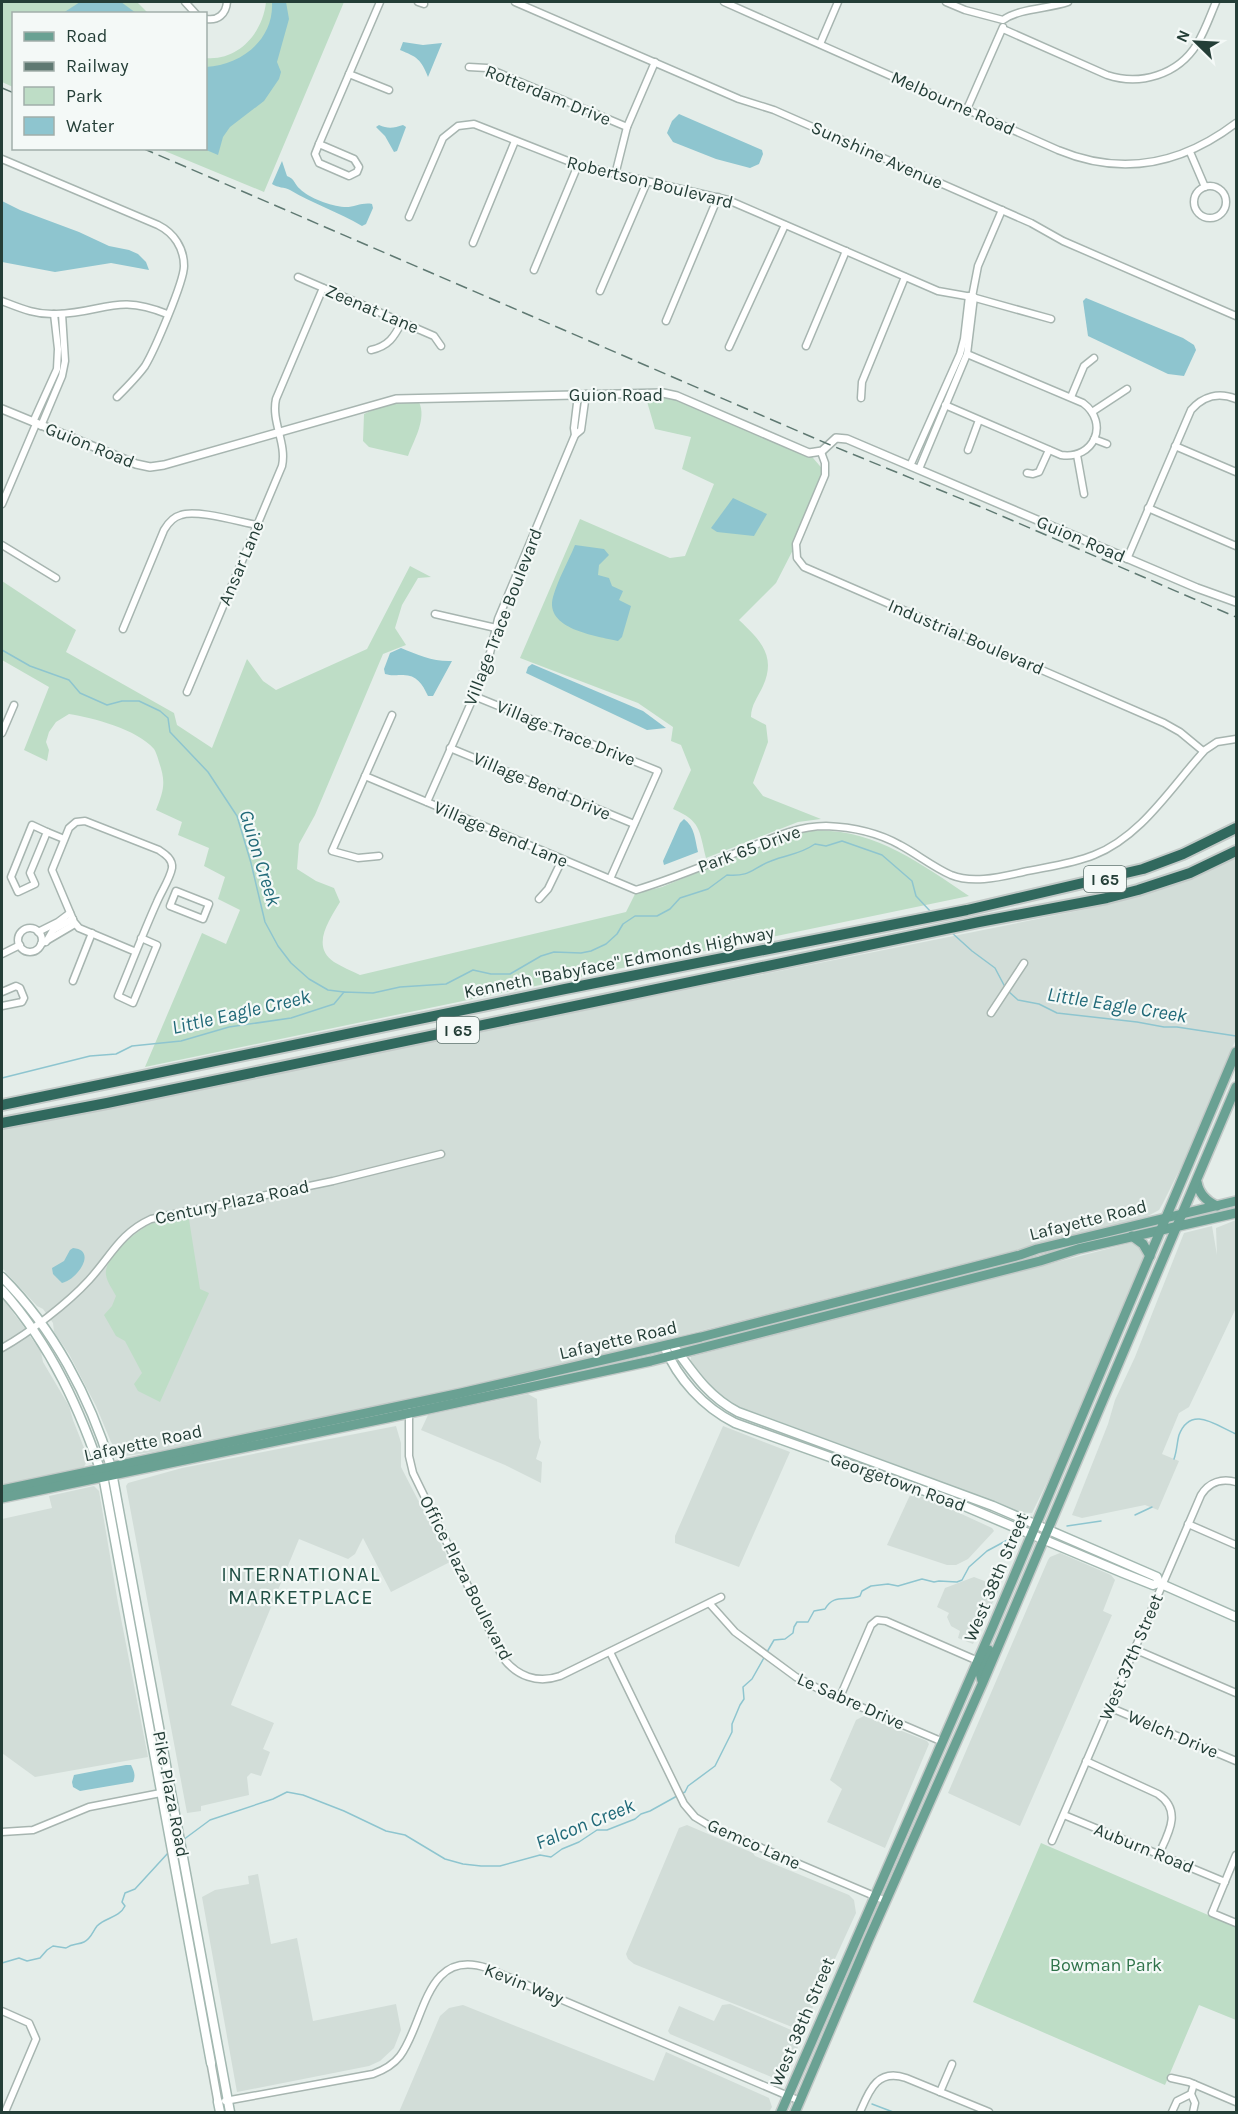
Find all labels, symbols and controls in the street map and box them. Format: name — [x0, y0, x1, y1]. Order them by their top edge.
legend — [12, 12, 207, 150]
north arrow — [1166, 12, 1226, 72]
text: Road — [66, 25, 107, 47]
text: N — [1172, 27, 1194, 45]
text: Railway — [66, 55, 129, 77]
street label: Rotterdam Drive — [482, 60, 614, 130]
street label: Melbourne Road — [888, 66, 1018, 140]
text: Park — [66, 85, 103, 107]
text: Water — [66, 115, 114, 137]
street label: Sunshine Avenue — [808, 116, 946, 194]
street label: Robertson Boulevard — [564, 151, 736, 213]
street label: Zeenat Lane — [322, 279, 422, 339]
street label: Guion Road — [569, 384, 663, 406]
street label: Guion Road — [42, 417, 138, 473]
street label: Guion Road — [1033, 510, 1129, 568]
street label: Ansar Lane — [213, 517, 269, 609]
street label: Village Trace Boulevard — [459, 525, 547, 709]
street label: Industrial Boulevard — [885, 594, 1047, 680]
street label: Village Trace Drive — [493, 695, 639, 771]
street label: Village Bend Drive — [470, 747, 614, 825]
street label: Village Bend Lane — [431, 796, 571, 872]
water label: Guion Creek — [234, 807, 286, 910]
street label: Park 65 Drive — [695, 820, 803, 878]
road number: I 65 — [1084, 866, 1126, 892]
street label: Kenneth "Babyface" Edmonds Highway — [462, 921, 777, 1003]
water label: Little Eagle Creek — [1045, 983, 1189, 1028]
water label: Little Eagle Creek — [170, 985, 313, 1039]
road number: I 65 — [437, 1017, 479, 1043]
street label: Century Plaza Road — [153, 1175, 311, 1229]
street label: Lafayette Road — [1027, 1195, 1149, 1245]
street label: Lafayette Road — [557, 1316, 679, 1364]
street label: Lafayette Road — [82, 1420, 204, 1466]
street label: Georgetown Road — [827, 1447, 969, 1517]
street label: Office Plaza Boulevard — [415, 1492, 517, 1664]
street label: West 38th Street — [959, 1509, 1033, 1645]
district label: INTERNATIONAL MARKETPLACE — [221, 1563, 381, 1609]
street label: West 37th Street — [1094, 1590, 1168, 1724]
street label: Le Sabre Drive — [794, 1667, 908, 1735]
street label: Welch Drive — [1124, 1705, 1222, 1763]
street label: Pike Plaza Road — [148, 1729, 194, 1859]
water label: Falcon Creek — [532, 1793, 639, 1854]
street label: Gemco Lane — [704, 1814, 804, 1874]
street label: Auburn Road — [1091, 1818, 1197, 1878]
street label: West 38th Street — [765, 1954, 839, 2090]
park label: Bowman Park — [1050, 1954, 1162, 1976]
street label: Kevin Way — [481, 1958, 567, 2010]

